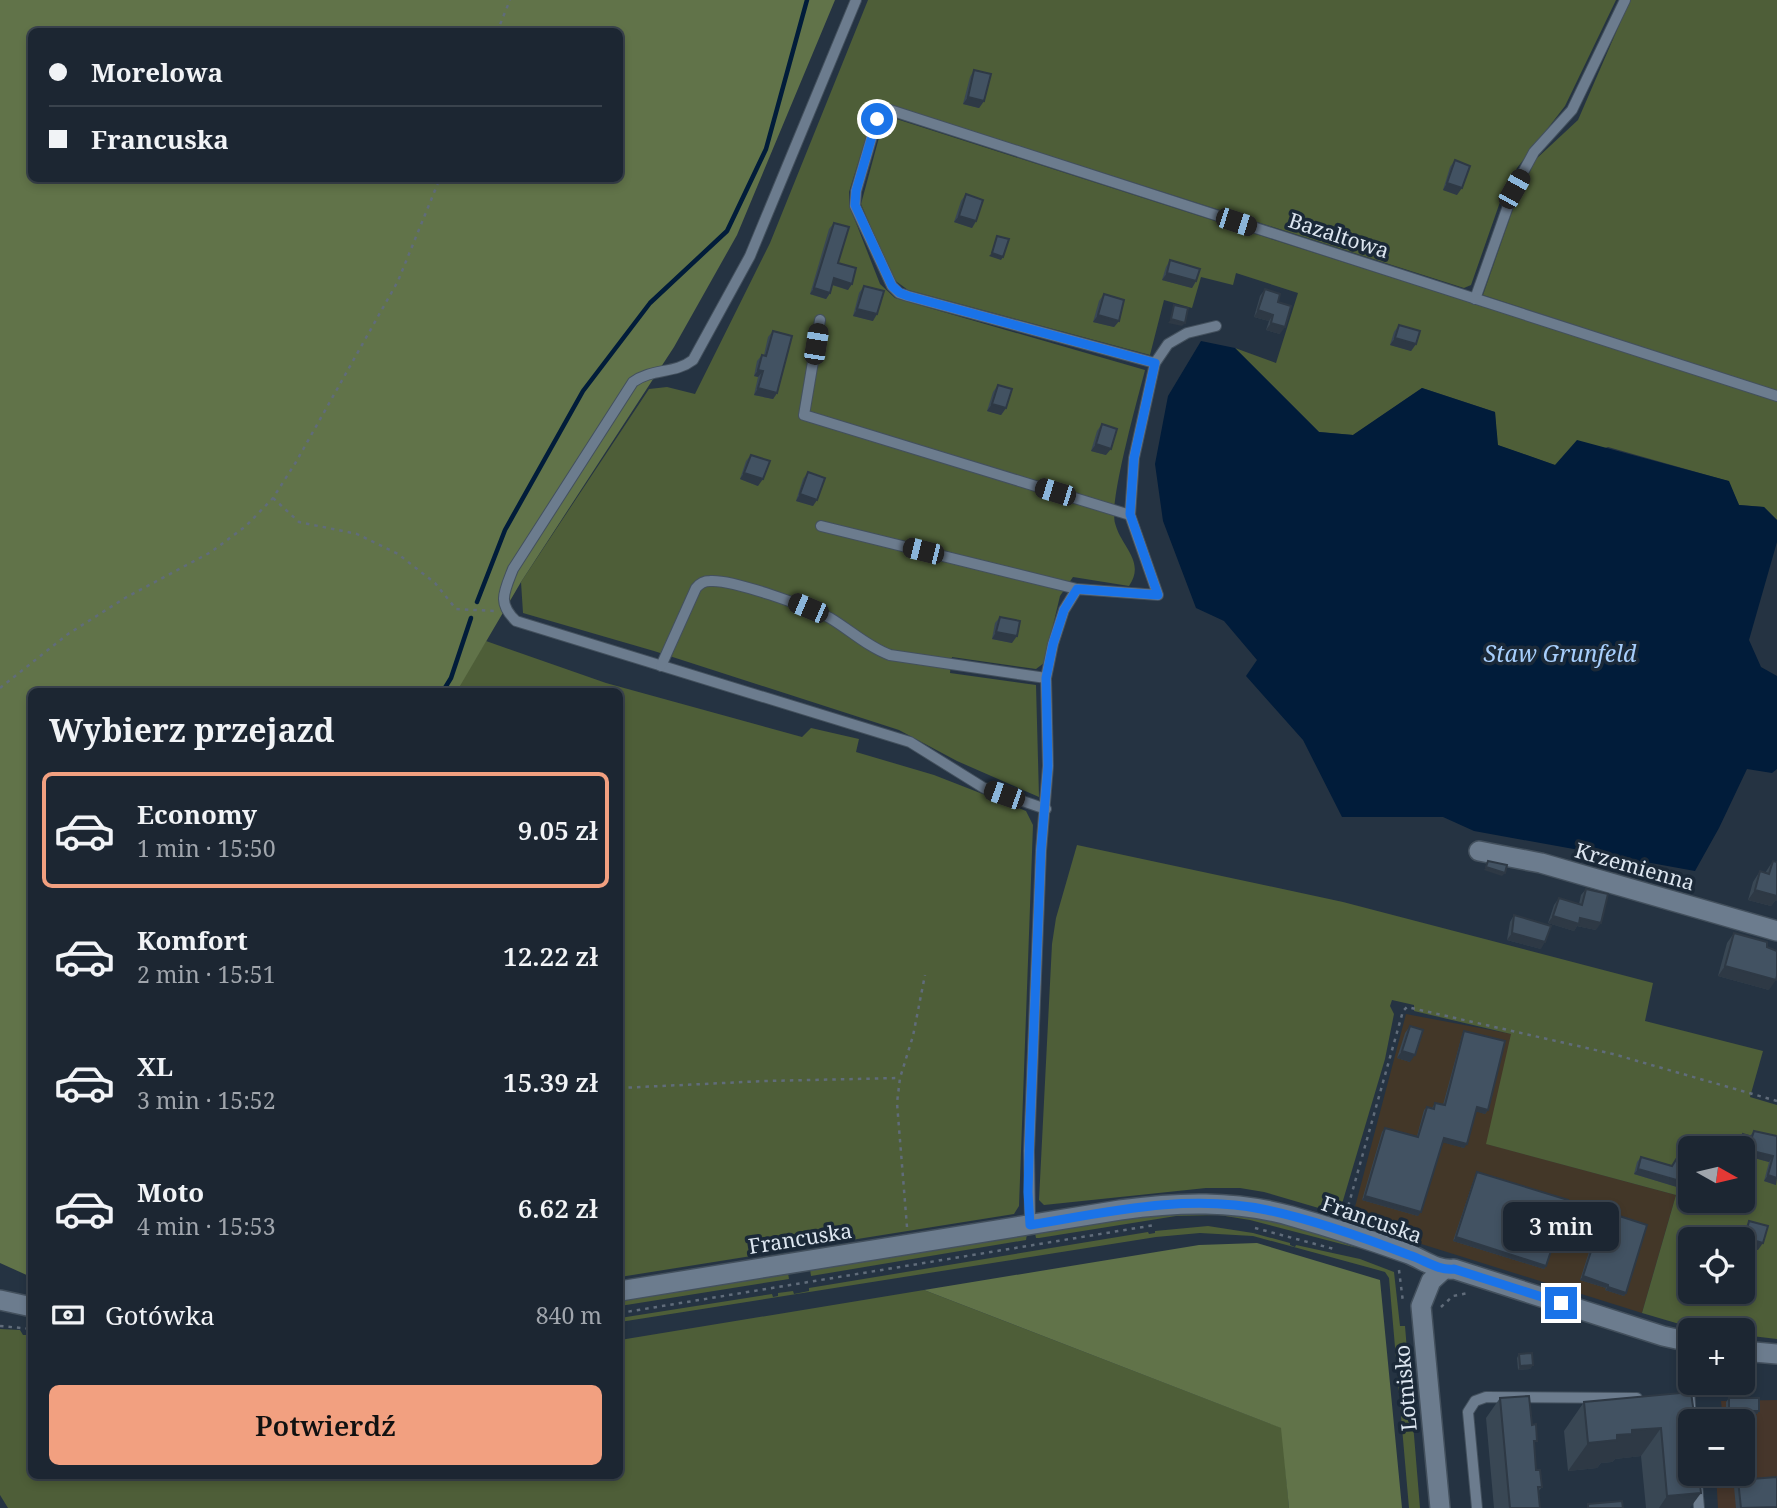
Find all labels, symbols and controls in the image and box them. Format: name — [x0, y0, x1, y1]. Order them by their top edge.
text: Morelowa — [91, 54, 223, 90]
route start — [861, 103, 893, 135]
text: Francuska — [91, 121, 229, 157]
car — [1495, 166, 1534, 212]
car — [1213, 206, 1260, 238]
street label: Bazaltowa — [1285, 206, 1393, 264]
car — [803, 322, 830, 366]
car — [1032, 476, 1079, 508]
car — [901, 536, 946, 566]
car — [785, 590, 832, 626]
water label: Staw Grunfeld — [1484, 637, 1637, 669]
text: Wybierz przejazd — [49, 708, 335, 751]
car — [981, 778, 1028, 812]
text: Economy — [137, 796, 257, 832]
icon: car — [53, 799, 116, 862]
text: 9.05 zł — [518, 812, 598, 848]
text: 1 min · 15:50 — [137, 832, 275, 864]
street label: Krzemienna — [1572, 836, 1698, 896]
text: Komfort — [137, 922, 248, 958]
icon: car — [53, 925, 116, 988]
text: 12.22 zł — [503, 938, 598, 974]
text: 2 min · 15:51 — [137, 958, 275, 990]
text: XL — [137, 1048, 173, 1084]
icon: car — [53, 1051, 116, 1114]
text: 15.39 zł — [503, 1064, 598, 1100]
text: 3 min · 15:52 — [137, 1084, 275, 1116]
north arrow — [1678, 1136, 1755, 1213]
map controls — [1678, 1136, 1755, 1486]
text: Moto — [137, 1174, 204, 1210]
icon: car — [53, 1177, 116, 1240]
street label: Francuska — [1318, 1189, 1426, 1249]
text: 6.62 zł — [518, 1190, 598, 1226]
callout: 3 min — [1503, 1202, 1619, 1250]
text: 4 min · 15:53 — [137, 1210, 275, 1242]
text: 3 min — [1529, 1210, 1593, 1242]
street label: Francuska — [746, 1216, 854, 1260]
button: locate — [1678, 1227, 1755, 1304]
route end — [1545, 1287, 1577, 1319]
icon: cash — [49, 1296, 87, 1334]
text: Gotówka — [105, 1297, 215, 1333]
text: 840 m — [536, 1299, 602, 1331]
button: + — [1678, 1318, 1755, 1395]
street label: Lotnisko — [1387, 1344, 1423, 1432]
button: Potwierdź — [49, 1385, 602, 1465]
button: − — [1678, 1409, 1755, 1486]

